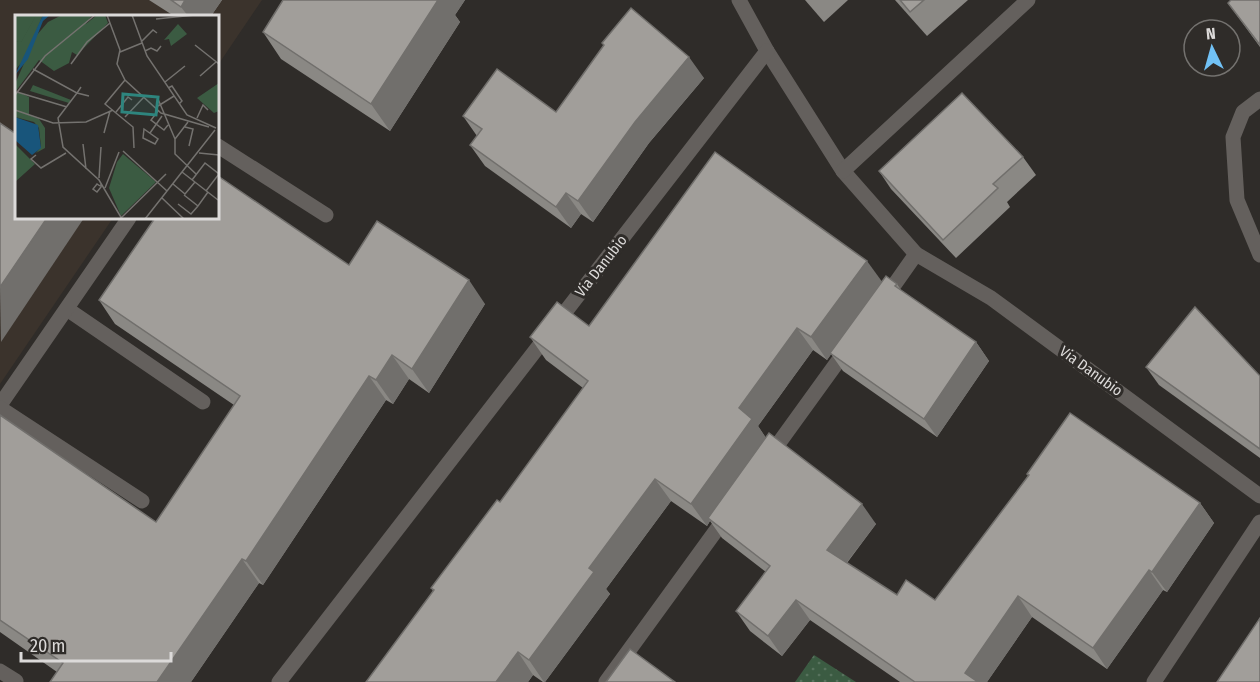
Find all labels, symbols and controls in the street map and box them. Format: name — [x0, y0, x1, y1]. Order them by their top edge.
inset map — [15, 15, 219, 219]
north arrow — [1182, 18, 1242, 78]
text: N — [1205, 24, 1216, 43]
street label: Via Danubio — [571, 231, 631, 301]
street label: Via Danubio — [1056, 342, 1126, 400]
scale bar — [21, 625, 171, 663]
text: 20 m — [30, 635, 65, 657]

